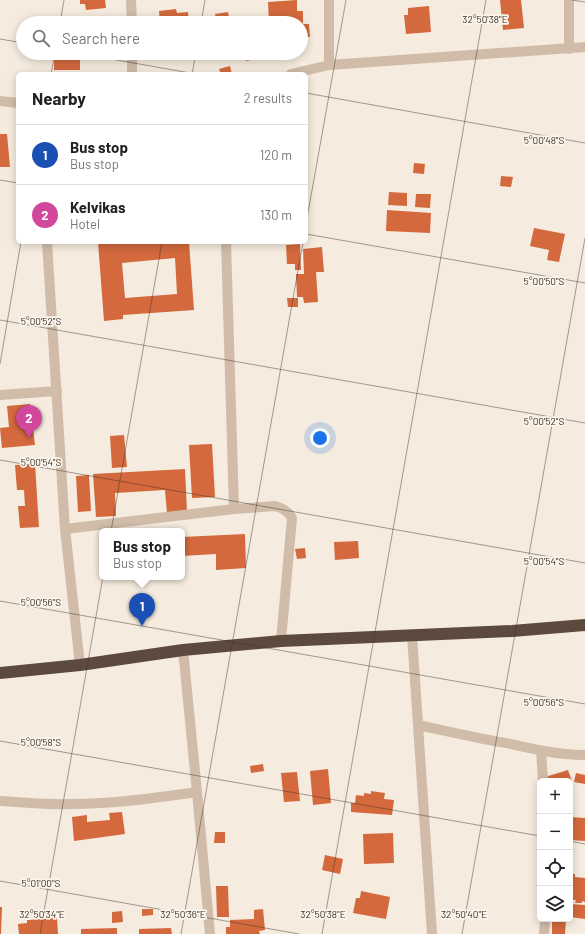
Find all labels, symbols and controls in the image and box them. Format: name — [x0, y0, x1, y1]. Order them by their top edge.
text: 32°50'38"E — [462, 13, 508, 25]
search box — [16, 16, 308, 60]
icon: search — [30, 27, 52, 49]
text: Search here — [62, 29, 140, 47]
text: Nearby — [32, 88, 86, 108]
text: 2 results — [244, 90, 292, 106]
text: 5°00'48"S — [524, 134, 564, 146]
text: Bus stop — [70, 138, 128, 156]
text: 1 — [43, 147, 47, 163]
text: 120 m — [260, 147, 292, 163]
text: Bus stop — [70, 156, 119, 172]
text: Kelvikas — [70, 198, 125, 216]
text: 2 — [41, 207, 49, 223]
text: 130 m — [260, 207, 292, 223]
text: Hotel — [70, 216, 100, 232]
text: 5°00'50"S — [524, 275, 565, 287]
text: 5°00'52"S — [21, 315, 61, 327]
pin: 2 — [16, 405, 42, 438]
text: 5°00'52"S — [524, 415, 564, 427]
your location — [310, 428, 330, 448]
text: 5°00'54"S — [21, 456, 61, 468]
popup — [99, 528, 185, 580]
text: Bus stop — [113, 537, 171, 555]
text: Bus stop — [113, 555, 162, 571]
text: 5°00'54"S — [524, 555, 564, 567]
pin: 1 — [129, 593, 155, 626]
text: 5°00'56"S — [21, 596, 61, 608]
text: 5°00'56"S — [524, 696, 564, 708]
text: 5°00'58"S — [21, 736, 61, 748]
map controls — [537, 778, 573, 922]
button: + — [537, 778, 573, 814]
button: − — [537, 814, 573, 850]
button: locate — [537, 850, 573, 886]
text: 5°01'00"S — [22, 877, 61, 889]
button: layers — [537, 886, 573, 922]
text: 32°50'34"E — [19, 908, 65, 920]
text: 32°50'36"E — [160, 908, 206, 920]
text: 32°50'38"E — [300, 908, 346, 920]
text: 32°50'40"E — [441, 908, 487, 920]

